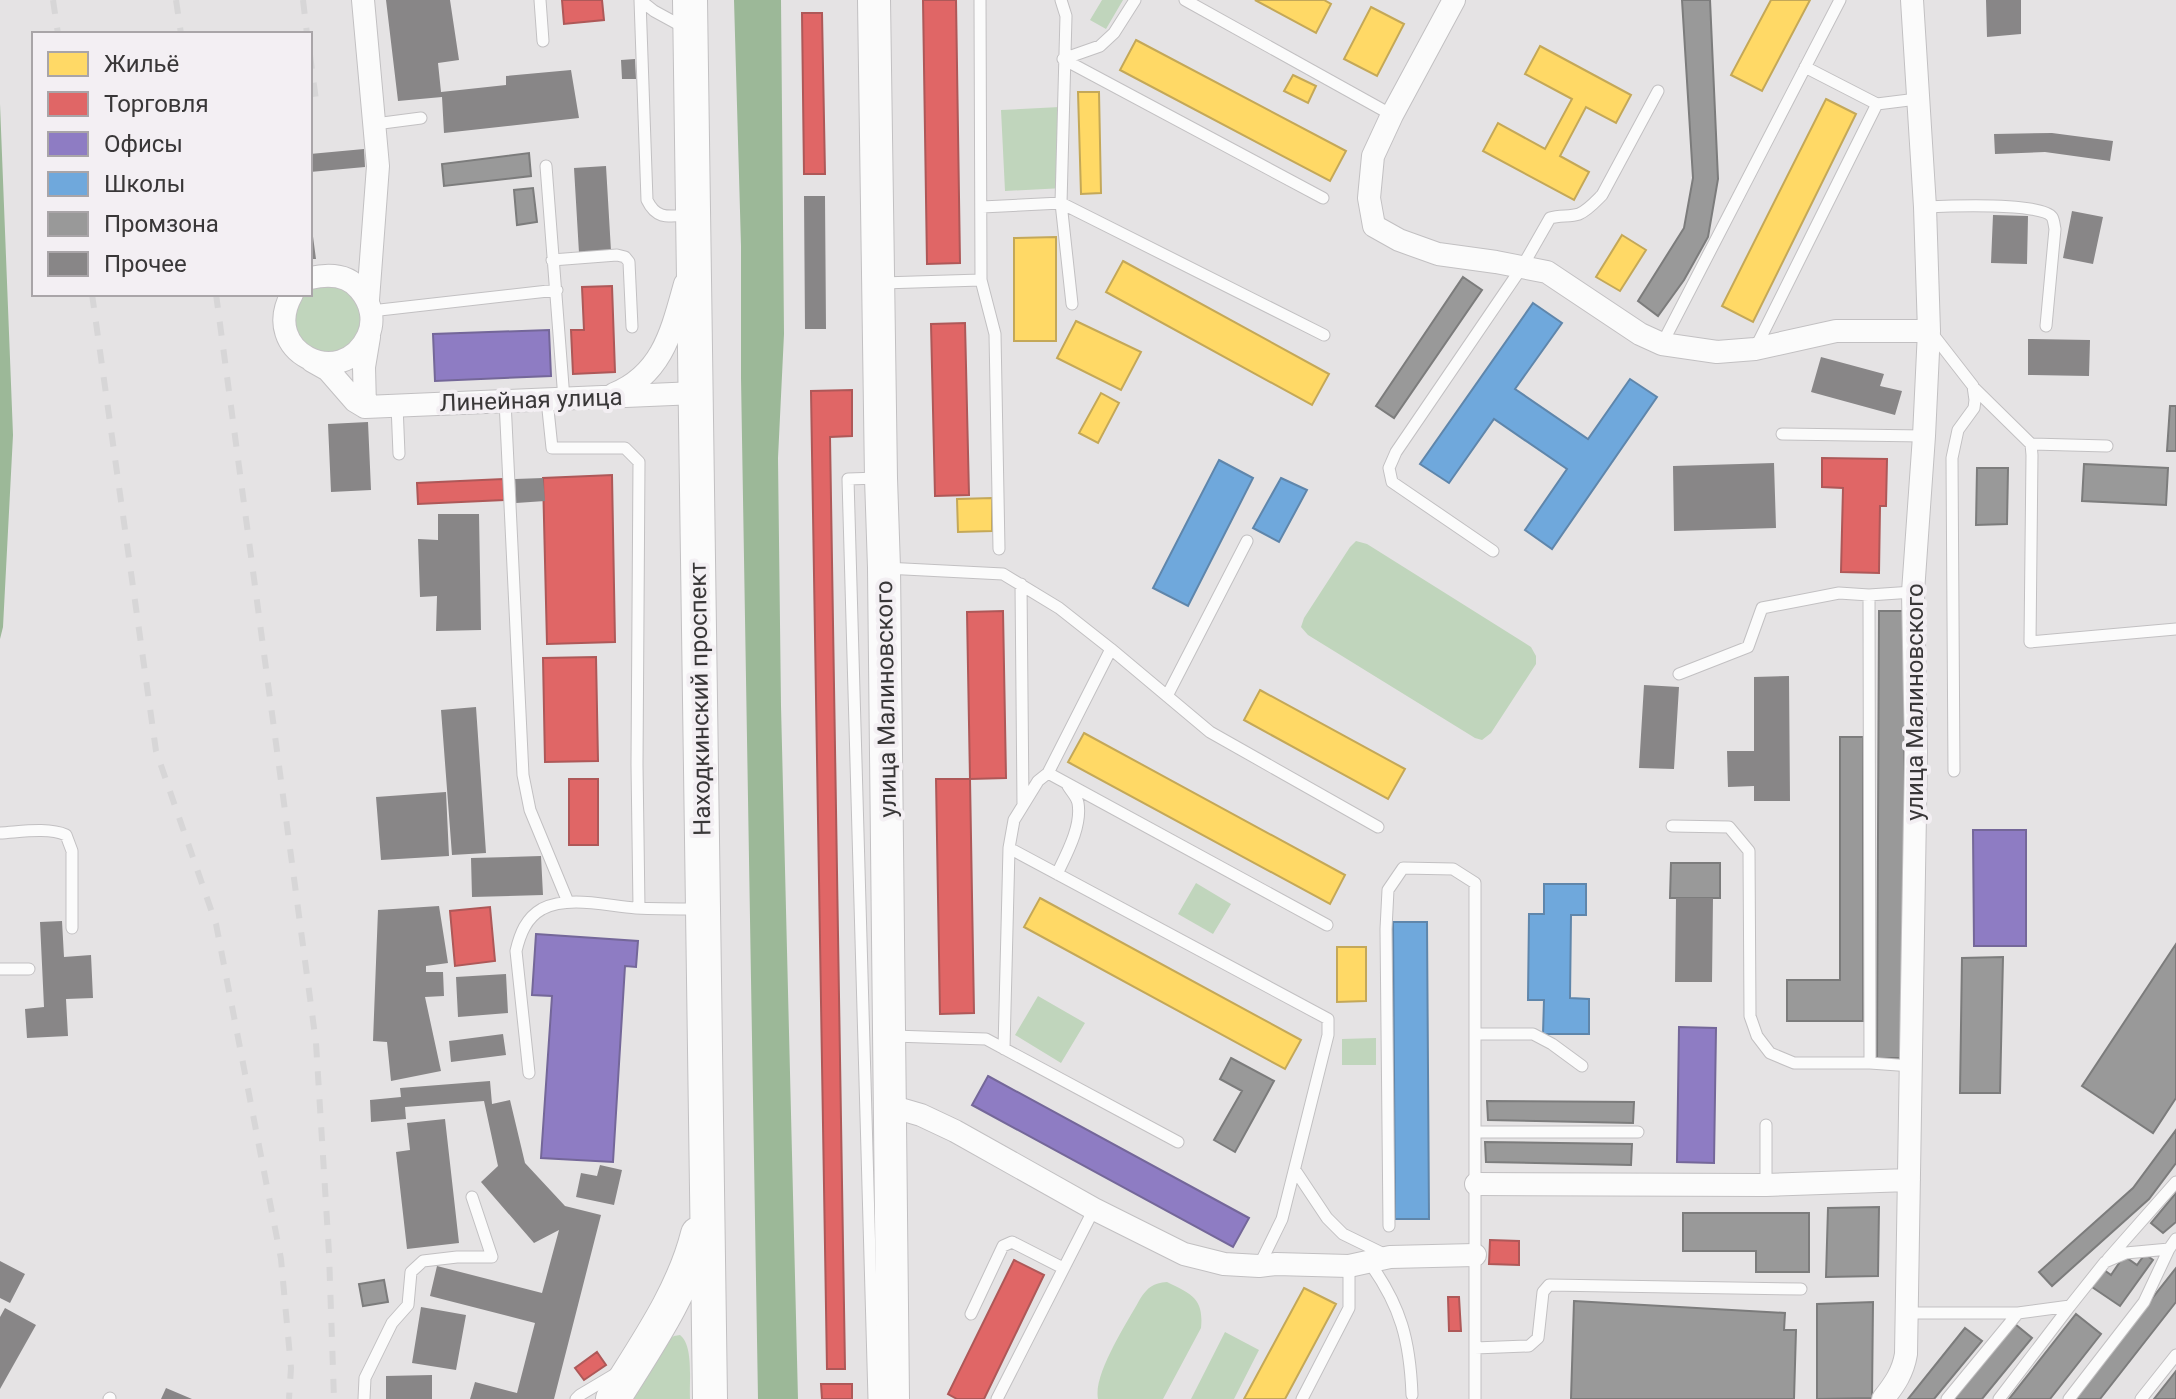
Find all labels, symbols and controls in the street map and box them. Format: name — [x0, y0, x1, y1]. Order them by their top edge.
legend — [32, 32, 312, 296]
text: Жильё — [104, 50, 179, 78]
text: Торговля — [104, 90, 209, 118]
text: Офисы — [104, 130, 183, 158]
text: Школы — [104, 170, 185, 198]
text: Промзона — [104, 210, 219, 238]
text: Прочее — [104, 250, 187, 278]
street label: Линейная улица — [439, 383, 623, 417]
street label: Находкинский проспект — [684, 561, 716, 836]
street label: улица Малиновского — [870, 580, 902, 818]
street label: улица Малиновского — [1901, 583, 1929, 821]

